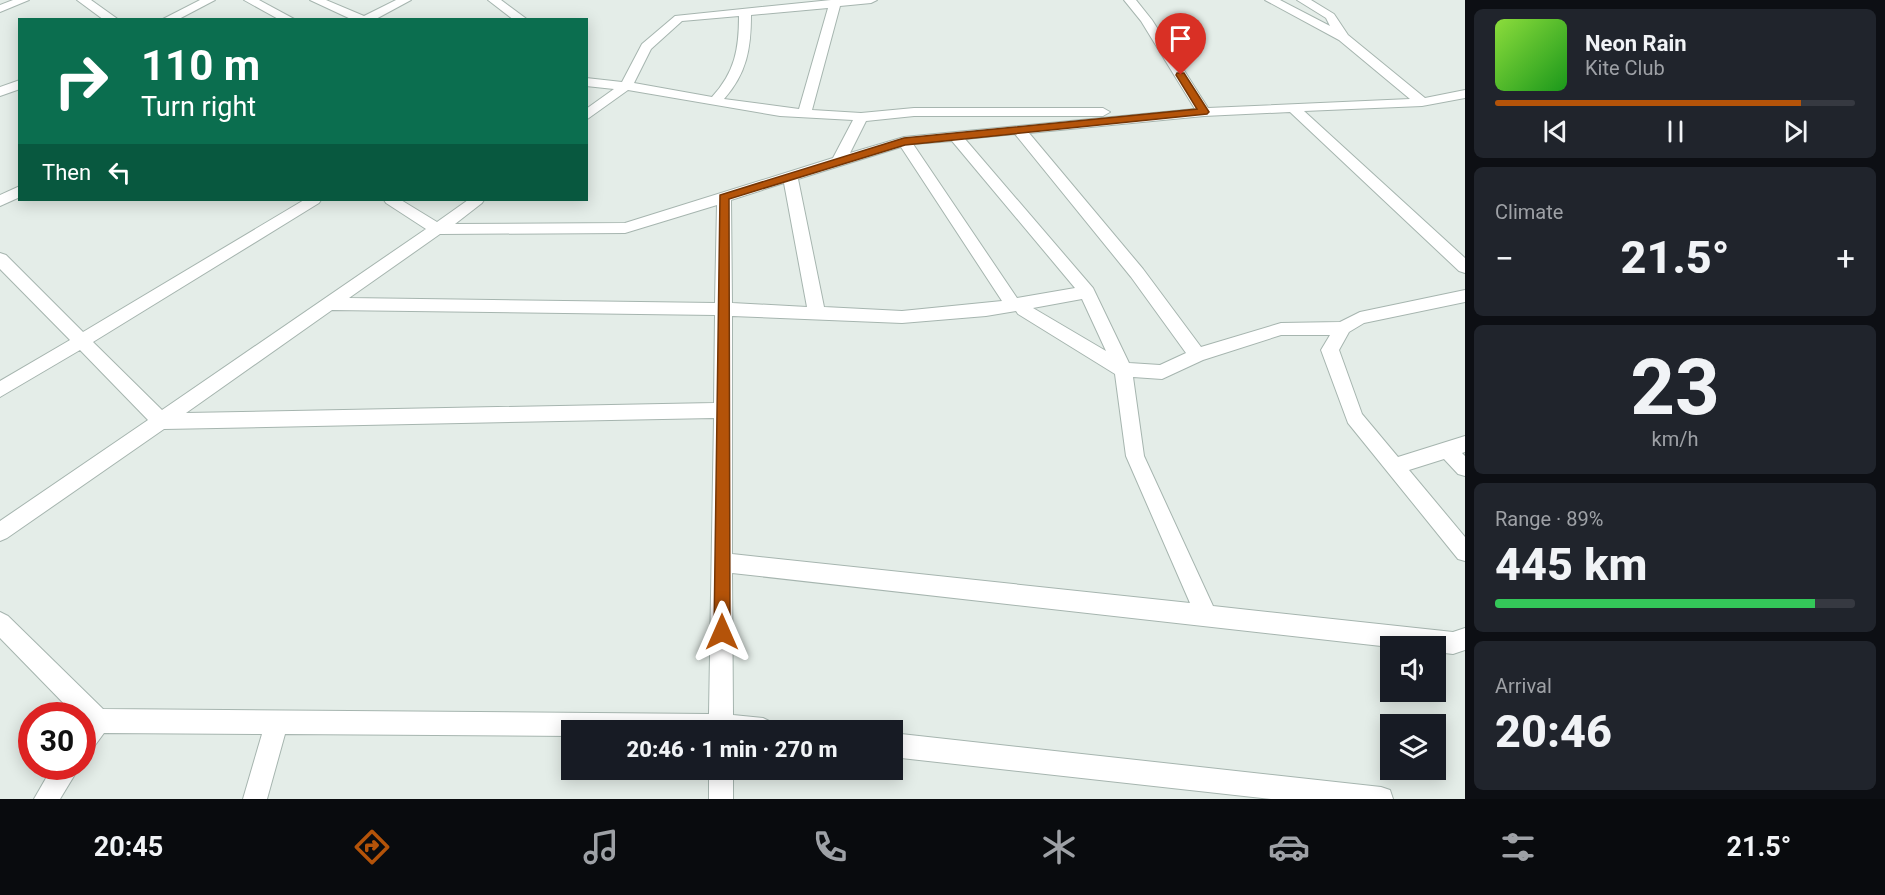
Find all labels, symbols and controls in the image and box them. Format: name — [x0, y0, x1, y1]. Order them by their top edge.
pin — [1155, 13, 1206, 75]
icon: arrive — [1164, 22, 1197, 55]
text: Neon Rain — [1585, 31, 1687, 56]
text: 110 m — [141, 41, 260, 90]
icon: right — [42, 42, 120, 120]
text: Kite Club — [1585, 56, 1665, 80]
text: Turn right — [141, 91, 256, 123]
icon: previous — [1539, 115, 1572, 148]
icon: pause — [1659, 115, 1692, 148]
icon: next — [1779, 115, 1812, 148]
icon: left — [103, 156, 136, 189]
text: Then — [42, 160, 91, 185]
text: Climate — [1495, 200, 1563, 224]
text: 21.5° — [1621, 231, 1730, 284]
text: − — [1495, 239, 1514, 278]
text: + — [1836, 239, 1855, 278]
text: 23 — [1630, 342, 1720, 433]
text: km/h — [1652, 427, 1698, 451]
text: Range · 89% — [1495, 507, 1603, 531]
text: 445 km — [1495, 538, 1647, 591]
position arrow — [690, 600, 754, 664]
map controls — [1380, 636, 1446, 780]
button: sound — [1380, 636, 1446, 702]
text: Arrival — [1495, 674, 1552, 698]
speed limit sign: 30 — [18, 702, 96, 780]
text: 20:46 — [1495, 705, 1612, 758]
button: layers — [1380, 714, 1446, 780]
text: 20:46 · 1 min · 270 m — [627, 737, 837, 762]
icon: directions — [351, 826, 393, 868]
icon: music — [580, 826, 622, 868]
icon: phone — [809, 826, 851, 868]
icon: climate — [1038, 826, 1080, 868]
icon: car — [1268, 826, 1310, 868]
icon: filters — [1497, 826, 1539, 868]
text: 20:45 — [94, 831, 163, 863]
text: 21.5° — [1726, 831, 1791, 863]

